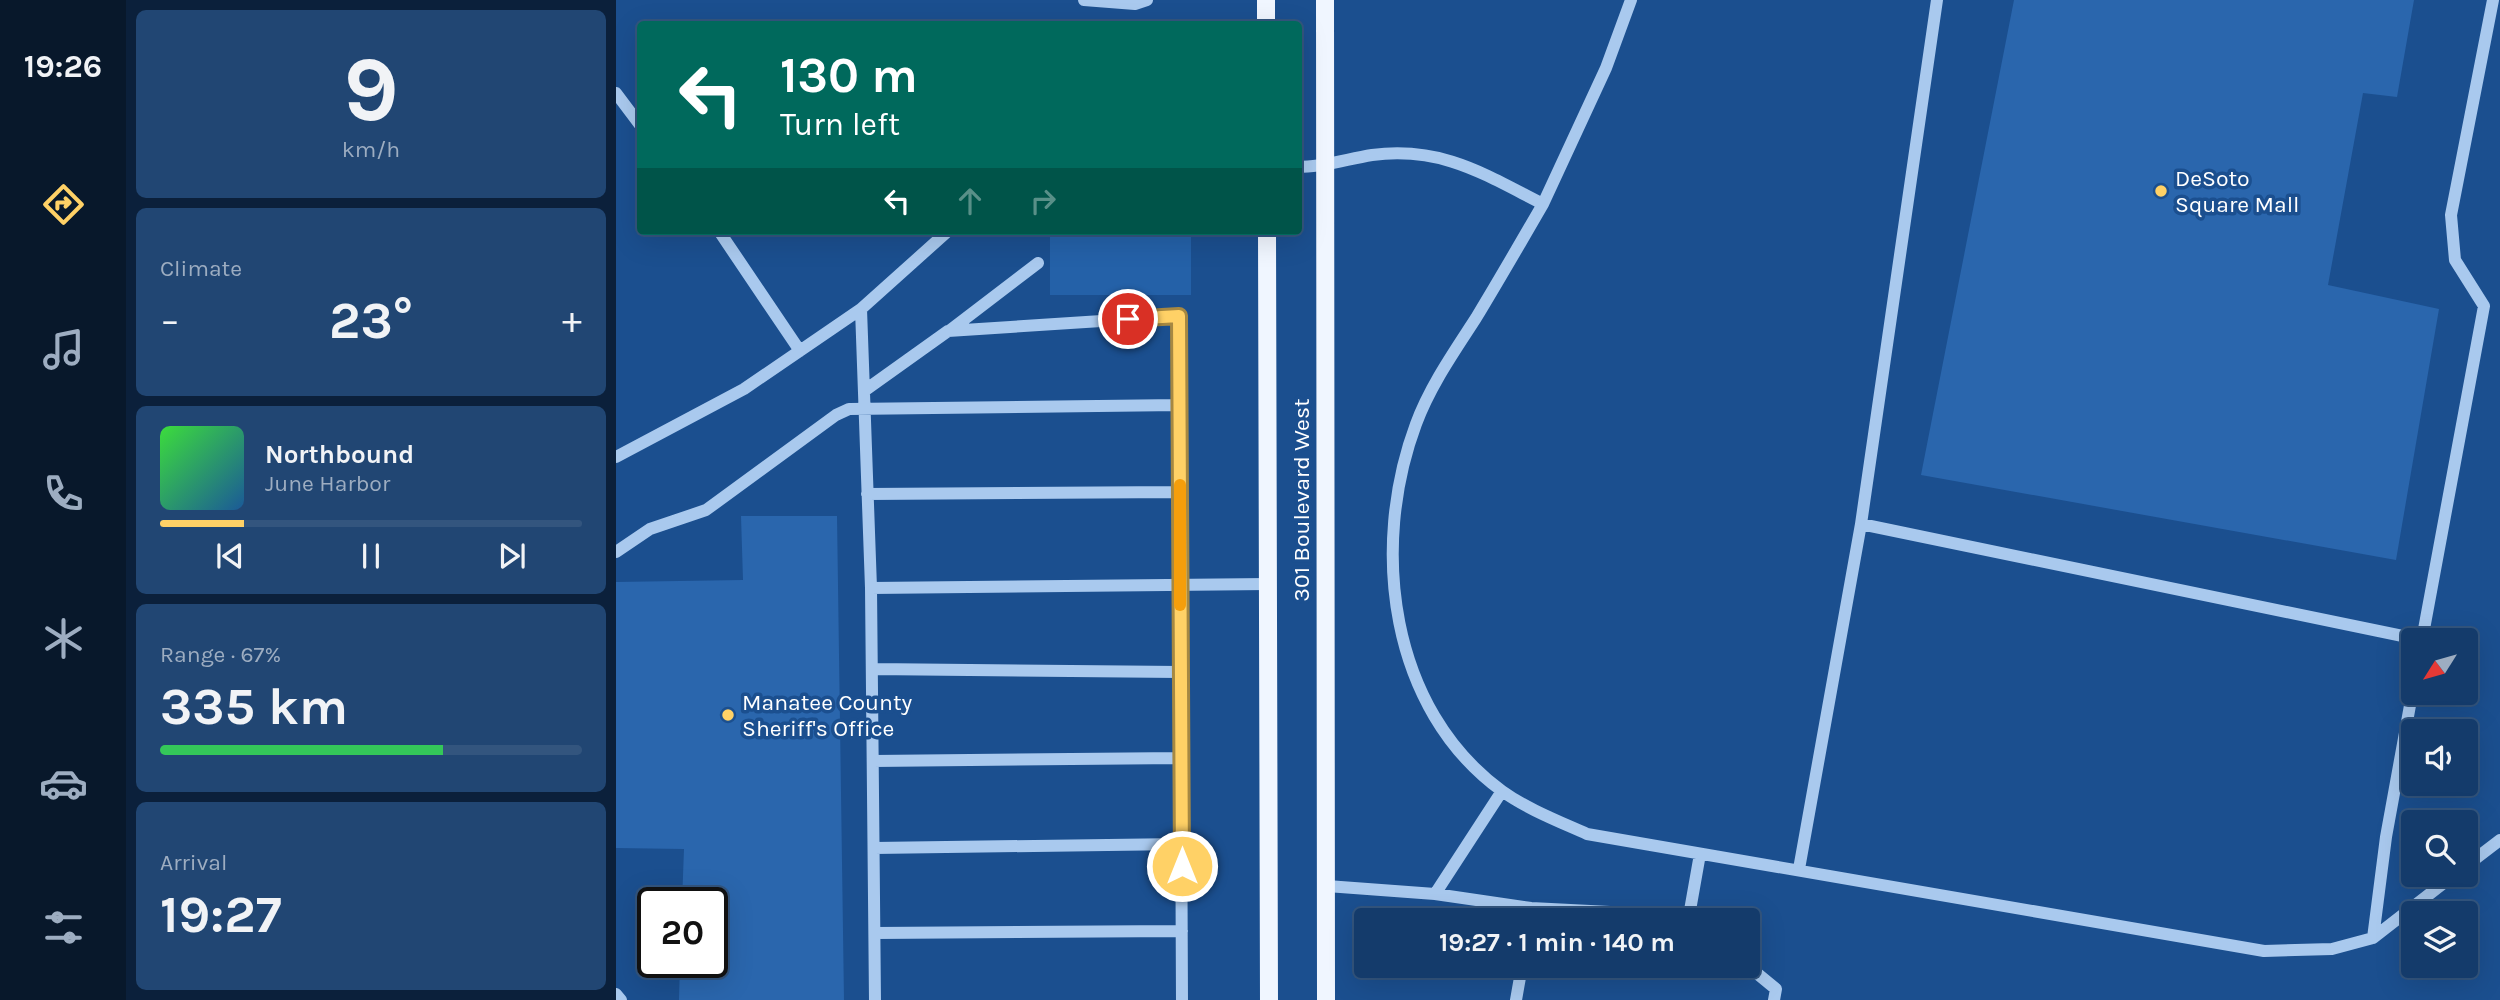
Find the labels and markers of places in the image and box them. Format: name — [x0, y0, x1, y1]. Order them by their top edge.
place label: DeSoto Square Mall — [2175, 165, 2300, 218]
marker: DeSoto Square Mall — [2153, 183, 2169, 199]
pin — [1098, 289, 1158, 349]
place label: Manatee County Sheriff's Office — [742, 689, 913, 742]
marker: Manatee County Sheriff's Office — [720, 707, 736, 723]

